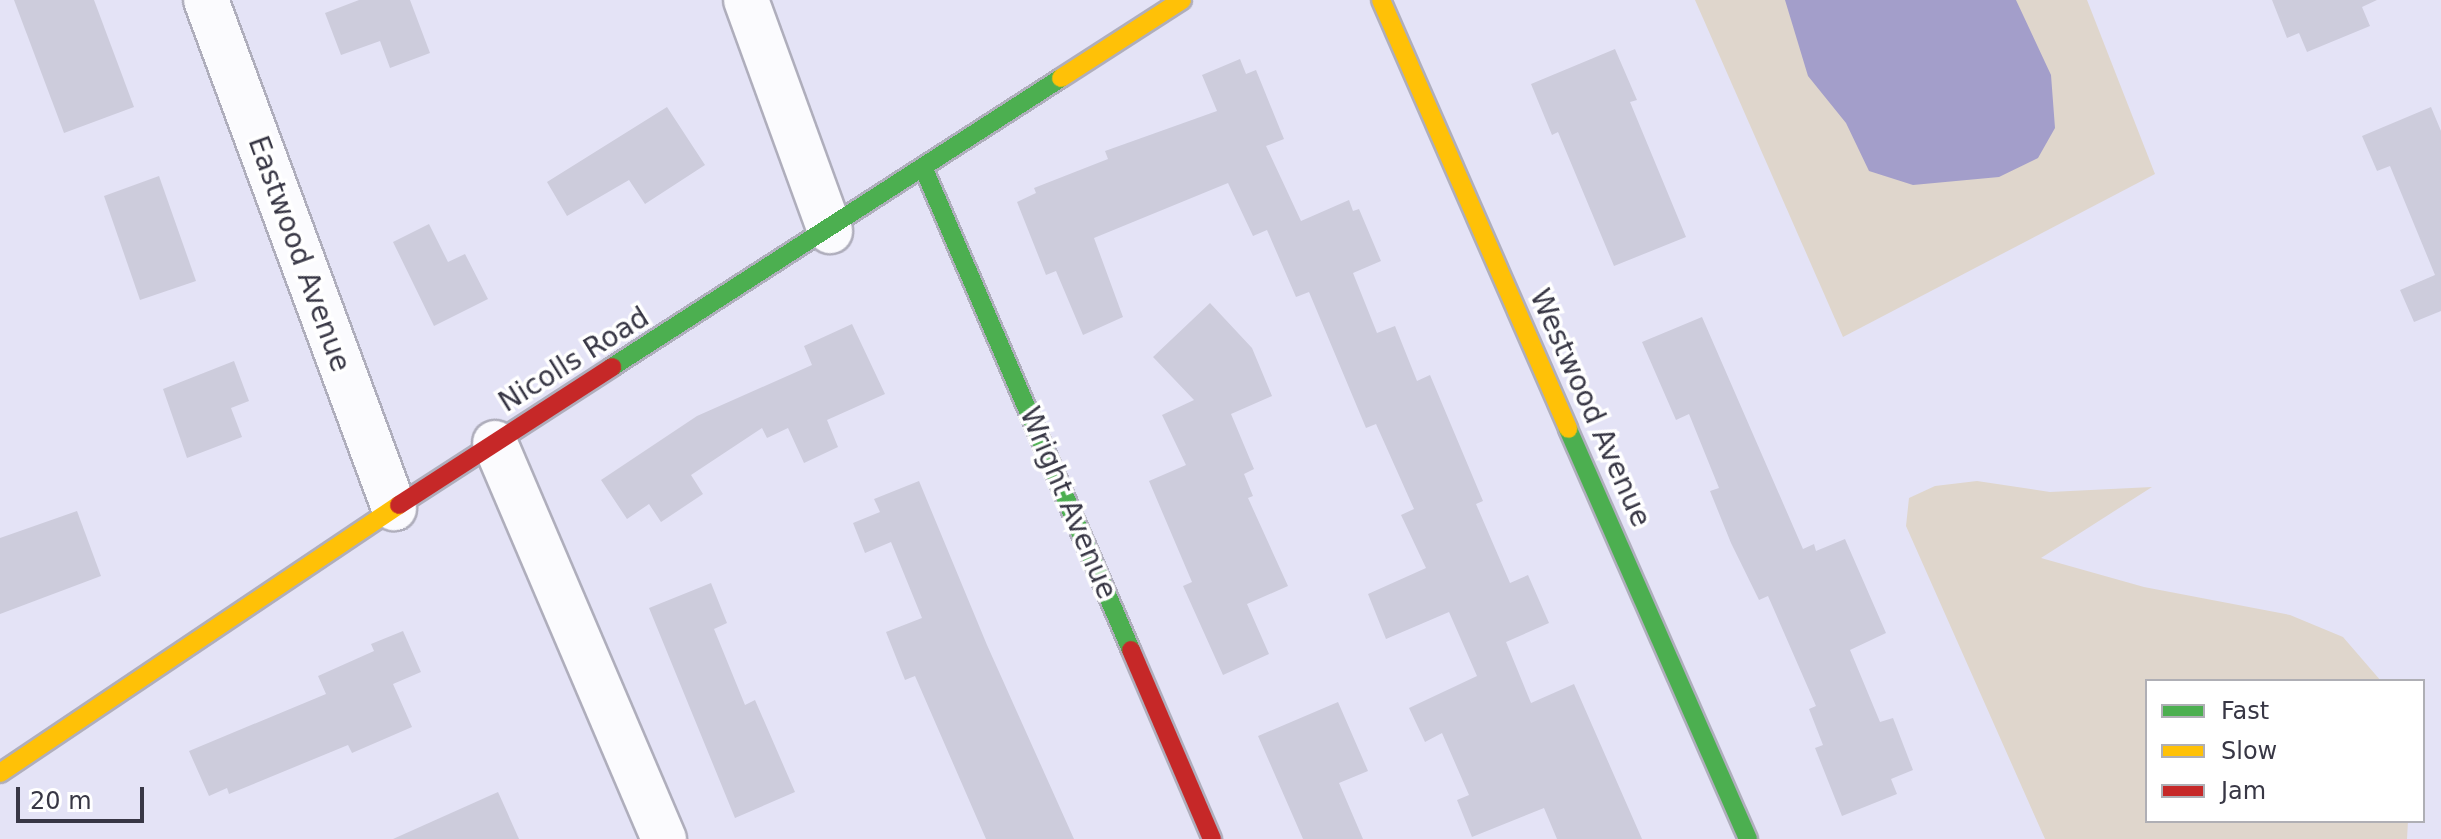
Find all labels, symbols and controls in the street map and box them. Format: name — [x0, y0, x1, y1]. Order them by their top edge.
street label: Eastwood Avenue — [241, 132, 357, 376]
street label: Westwood Avenue — [1522, 284, 1658, 532]
street label: Nicolls Road — [493, 301, 655, 419]
street label: Wright Avenue — [1012, 402, 1124, 604]
legend — [2145, 679, 2425, 823]
text: Fast — [2221, 697, 2269, 725]
text: Slow — [2221, 737, 2277, 765]
scale bar — [20, 771, 148, 821]
text: Jam — [2221, 777, 2266, 805]
text: 20 m — [30, 787, 92, 815]

